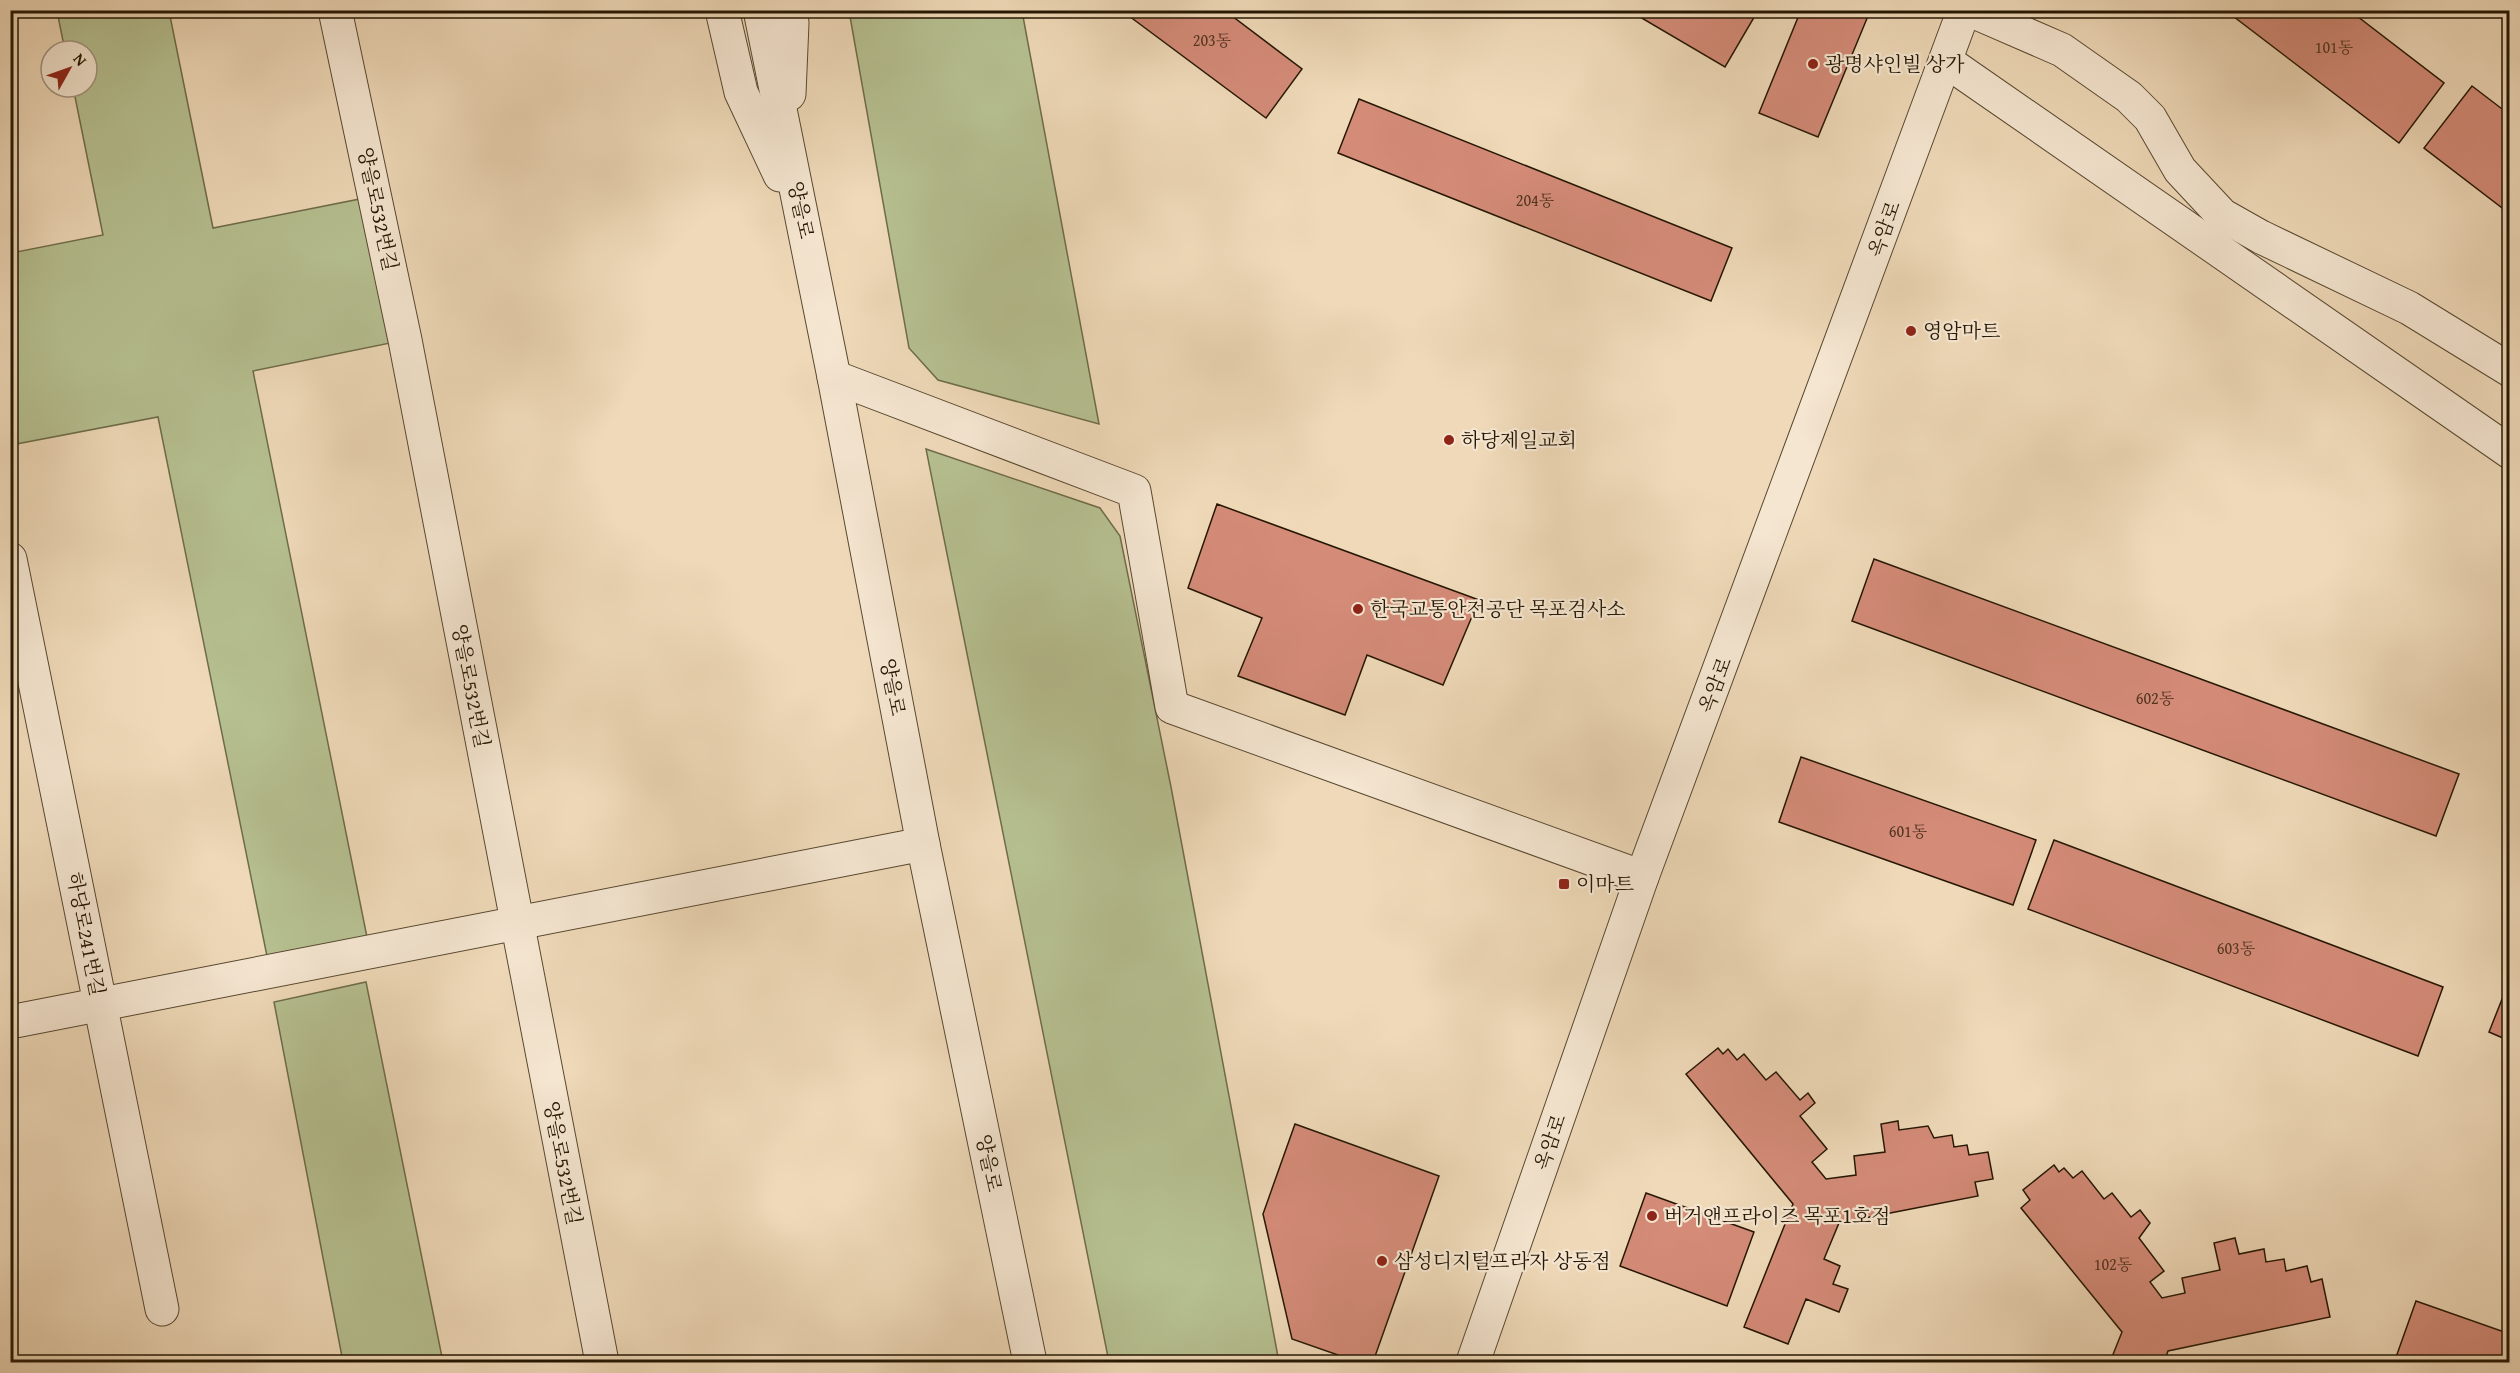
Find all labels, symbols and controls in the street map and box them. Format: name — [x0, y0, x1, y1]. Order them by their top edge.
house number: 203동 — [1193, 28, 1232, 52]
house number: 101동 — [2315, 35, 2354, 59]
north arrow — [39, 39, 99, 99]
text: N — [68, 48, 93, 71]
place label: 광명샤인빌 상가 — [1825, 49, 1965, 78]
marker: 광명샤인빌 상가 — [1806, 57, 1820, 71]
street label: 양을로532번길 — [351, 145, 406, 273]
street label: 양을로 — [781, 179, 822, 241]
house number: 204동 — [1516, 188, 1555, 212]
street label: 옥암로 — [1860, 197, 1907, 261]
place label: 영암마트 — [1923, 316, 2000, 345]
marker: 영암마트 — [1904, 324, 1918, 338]
place label: 하당제일교회 — [1461, 425, 1577, 454]
marker: 하당제일교회 — [1442, 433, 1456, 447]
place label: 한국교통안전공단 목포검사소 — [1370, 594, 1626, 623]
marker: 한국교통안전공단 목포검사소 — [1351, 602, 1365, 616]
street label: 양을로532번길 — [445, 622, 498, 750]
street label: 옥암로 — [1691, 653, 1738, 717]
street label: 양을로 — [874, 656, 913, 718]
house number: 602동 — [2136, 686, 2175, 710]
house number: 601동 — [1889, 819, 1928, 843]
place label: 이마트 — [1576, 869, 1634, 898]
street label: 하당로241번길 — [60, 870, 113, 998]
marker: 이마트 — [1557, 877, 1571, 891]
house number: 603동 — [2217, 936, 2256, 960]
street label: 양을로532번길 — [537, 1099, 590, 1227]
street label: 옥암로 — [1526, 1110, 1573, 1174]
street label: 양을로 — [969, 1132, 1010, 1194]
place label: 버거앤프라이즈 목포1호점 — [1664, 1201, 1891, 1230]
marker: 버거앤프라이즈 목포1호점 — [1645, 1209, 1659, 1223]
place label: 삼성디지털프라자 상동점 — [1394, 1246, 1611, 1275]
house number: 102동 — [2094, 1252, 2133, 1276]
marker: 삼성디지털프라자 상동점 — [1375, 1254, 1389, 1268]

